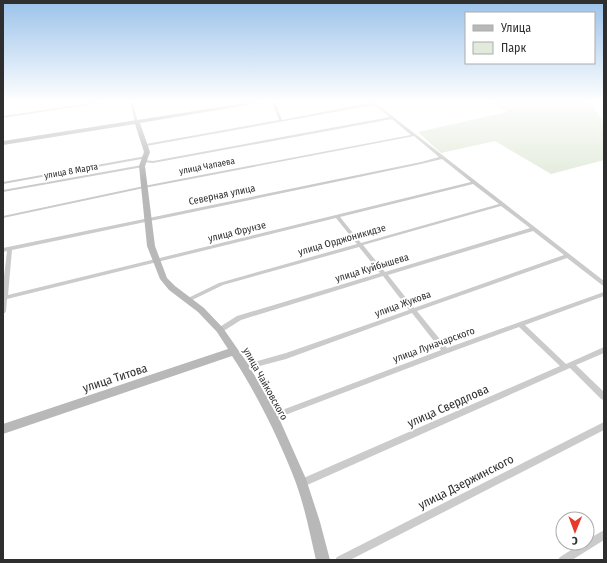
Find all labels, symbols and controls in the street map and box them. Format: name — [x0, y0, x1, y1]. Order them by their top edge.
legend — [465, 12, 595, 64]
text: Улица — [500, 21, 531, 35]
text: Парк — [501, 41, 527, 55]
street label: улица Чапаева — [178, 156, 236, 176]
street label: улица 8 Марта — [43, 161, 99, 181]
street label: Северная улица — [188, 182, 256, 208]
street label: улица Фрунзе — [207, 219, 267, 245]
street label: улица Орджоникидзе — [297, 222, 387, 258]
street label: улица Куйбышева — [334, 251, 410, 285]
street label: улица Жукова — [373, 288, 433, 320]
street label: улица Луначарского — [391, 325, 477, 365]
street label: улица Чайковского — [240, 346, 290, 422]
street label: улица Титова — [81, 361, 149, 395]
street label: улица Свердлова — [405, 382, 491, 430]
street label: улица Дзержинского — [416, 452, 516, 512]
north arrow — [555, 511, 595, 551]
text: С — [572, 534, 578, 547]

